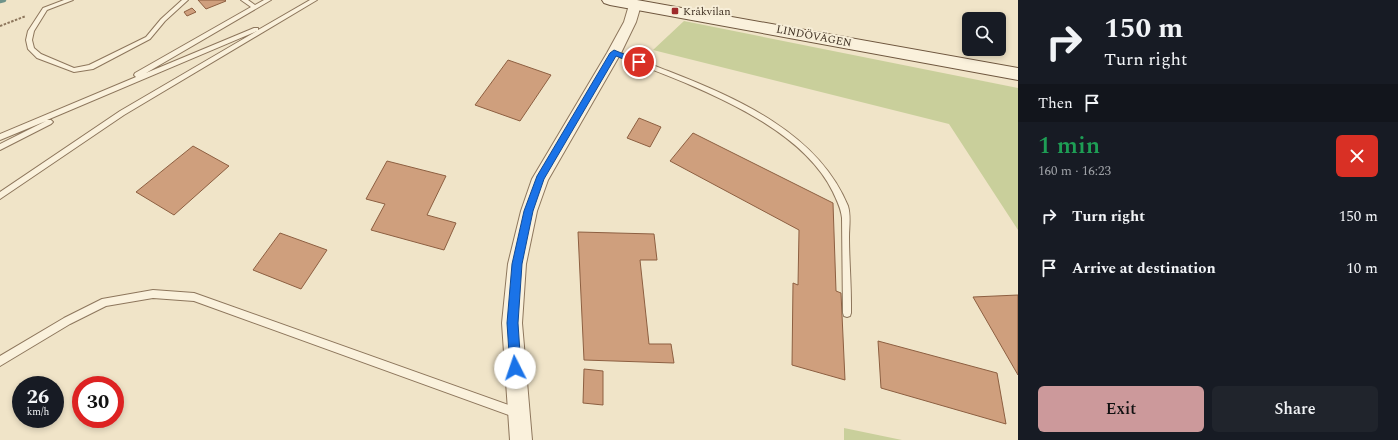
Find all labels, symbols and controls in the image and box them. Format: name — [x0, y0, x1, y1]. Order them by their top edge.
place label: Kråkvilan — [683, 3, 731, 20]
marker: Kråkvilan — [670, 6, 680, 16]
text: 150 m — [1104, 7, 1183, 50]
map controls — [962, 12, 1006, 56]
button: search — [962, 12, 1006, 56]
icon: right — [1038, 16, 1090, 68]
street label: LINDÖVÄGEN — [775, 20, 853, 52]
pin — [622, 45, 656, 79]
text: Turn right — [1104, 46, 1187, 73]
icon: arrive — [628, 51, 650, 73]
text: Then — [1038, 92, 1073, 115]
icon: arrive — [1081, 92, 1103, 114]
text: 1 min — [1038, 128, 1100, 164]
button: close — [1336, 135, 1378, 177]
text: 160 m · 16:23 — [1038, 161, 1111, 181]
icon: right — [1038, 205, 1060, 227]
text: Turn right — [1072, 205, 1145, 228]
text: 150 m — [1339, 205, 1378, 228]
icon: arrive — [1038, 257, 1060, 279]
text: Arrive at destination — [1072, 257, 1216, 280]
text: 10 m — [1346, 257, 1378, 280]
position arrow — [494, 347, 536, 389]
speed limit sign: 30 — [72, 376, 124, 428]
text: 26 — [27, 382, 49, 412]
button: Exit — [1038, 386, 1204, 432]
button: Share — [1212, 386, 1378, 432]
text: km/h — [27, 404, 49, 420]

